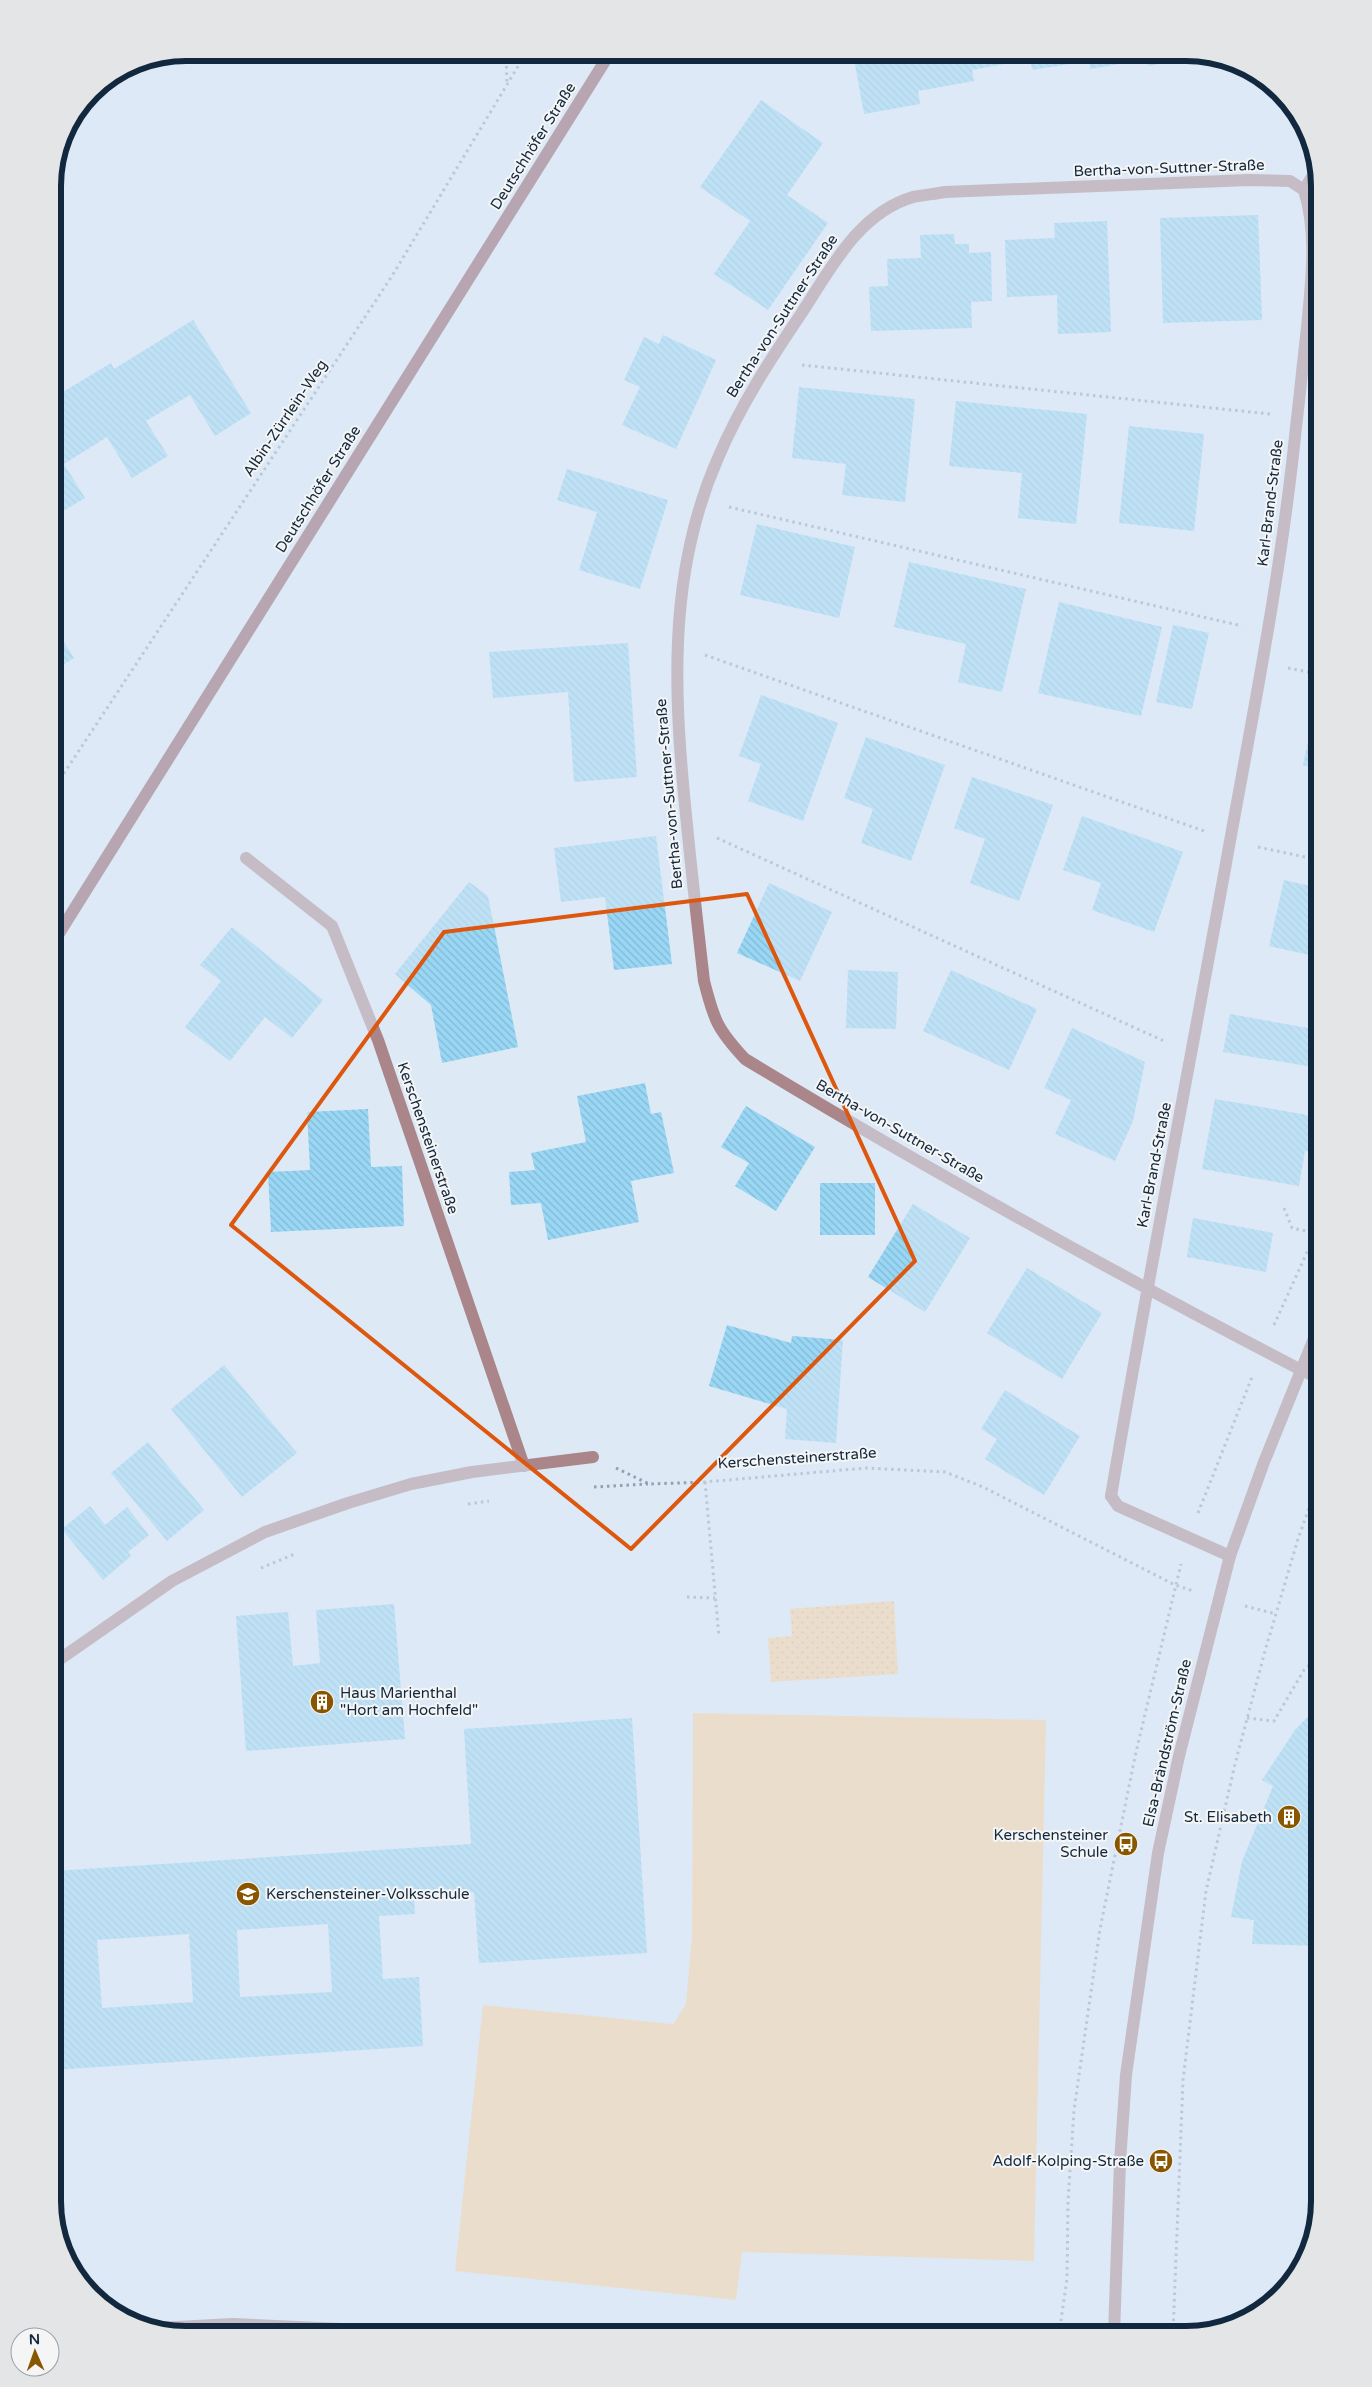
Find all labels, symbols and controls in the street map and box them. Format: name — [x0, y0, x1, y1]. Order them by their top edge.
street label: Deutschhöfer Straße — [486, 79, 580, 213]
street label: Bertha-von-Suttner-Straße — [1073, 156, 1265, 180]
street label: Bertha-von-Suttner-Straße — [722, 231, 842, 401]
street label: Albin-Zürrlein-Weg — [239, 356, 331, 480]
street label: Deutschhöfer Straße — [271, 422, 365, 556]
street label: Karl-Brand-Straße — [1253, 439, 1287, 567]
street label: Bertha-von-Suttner-Straße — [652, 698, 686, 890]
street label: Kerschensteinerstraße — [394, 1060, 462, 1216]
street label: Bertha-von-Suttner-Straße — [813, 1075, 987, 1187]
street label: Karl-Brand-Straße — [1133, 1101, 1175, 1229]
street label: Kerschensteinerstraße — [717, 1443, 877, 1473]
street label: Elsa-Brändström-Straße — [1139, 1657, 1195, 1829]
place label: Haus Marienthal "Hort am Hochfeld" — [340, 1684, 478, 1719]
building icon: Haus Marienthal "Hort am Hochfeld" — [309, 1689, 335, 1715]
building icon: St. Elisabeth — [1276, 1804, 1302, 1830]
place label: St. Elisabeth — [1184, 1808, 1272, 1826]
place label: Kerschensteiner Schule — [993, 1826, 1108, 1861]
bus stop icon: Kerschensteiner Schule — [1113, 1831, 1139, 1857]
school or university icon: Kerschensteiner-Volksschule — [235, 1881, 261, 1907]
place label: Kerschensteiner-Volksschule — [266, 1885, 470, 1903]
bus stop icon: Adolf-Kolping-Straße — [1148, 2148, 1174, 2174]
place label: Adolf-Kolping-Straße — [992, 2152, 1144, 2170]
north arrow — [10, 2327, 60, 2377]
text: N — [29, 2331, 40, 2348]

